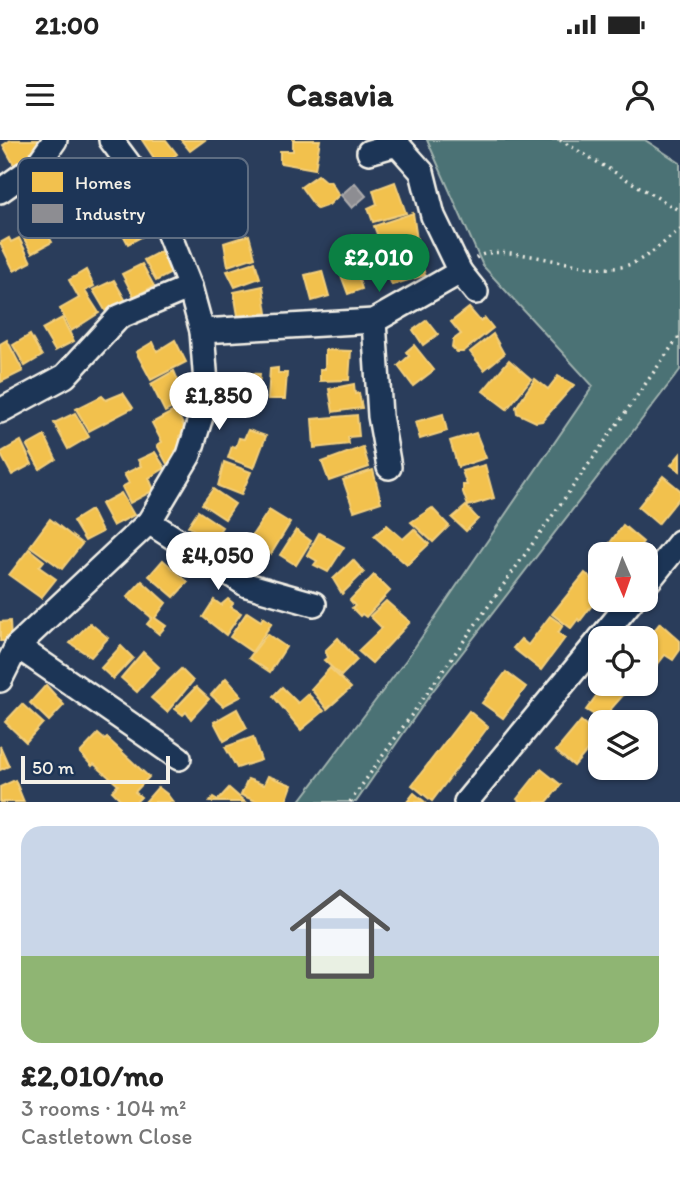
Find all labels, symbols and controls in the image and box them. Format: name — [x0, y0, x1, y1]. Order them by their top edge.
text: 21:00 — [35, 9, 99, 41]
icon: menu — [21, 76, 59, 114]
text: Casavia — [287, 76, 393, 114]
icon: person — [621, 76, 659, 114]
legend — [18, 158, 248, 238]
text: Homes — [75, 171, 131, 194]
text: Industry — [75, 202, 145, 225]
pin: £2,010 — [322, 234, 436, 294]
text: £2,010 — [345, 243, 413, 271]
pin: £1,850 — [162, 372, 276, 432]
text: £1,850 — [185, 381, 253, 409]
pin: £4,050 — [161, 532, 275, 592]
text: £4,050 — [182, 541, 254, 569]
north arrow — [588, 542, 658, 612]
map controls — [588, 542, 658, 780]
button: locate — [588, 626, 658, 696]
button: layers — [588, 710, 658, 780]
scale bar — [21, 753, 170, 785]
text: 50 m — [32, 756, 74, 779]
icon: home — [277, 871, 403, 997]
text: £2,010/mo — [21, 1057, 164, 1094]
text: 3 rooms · 104 m² — [21, 1094, 186, 1122]
text: Castletown Close — [21, 1122, 193, 1150]

